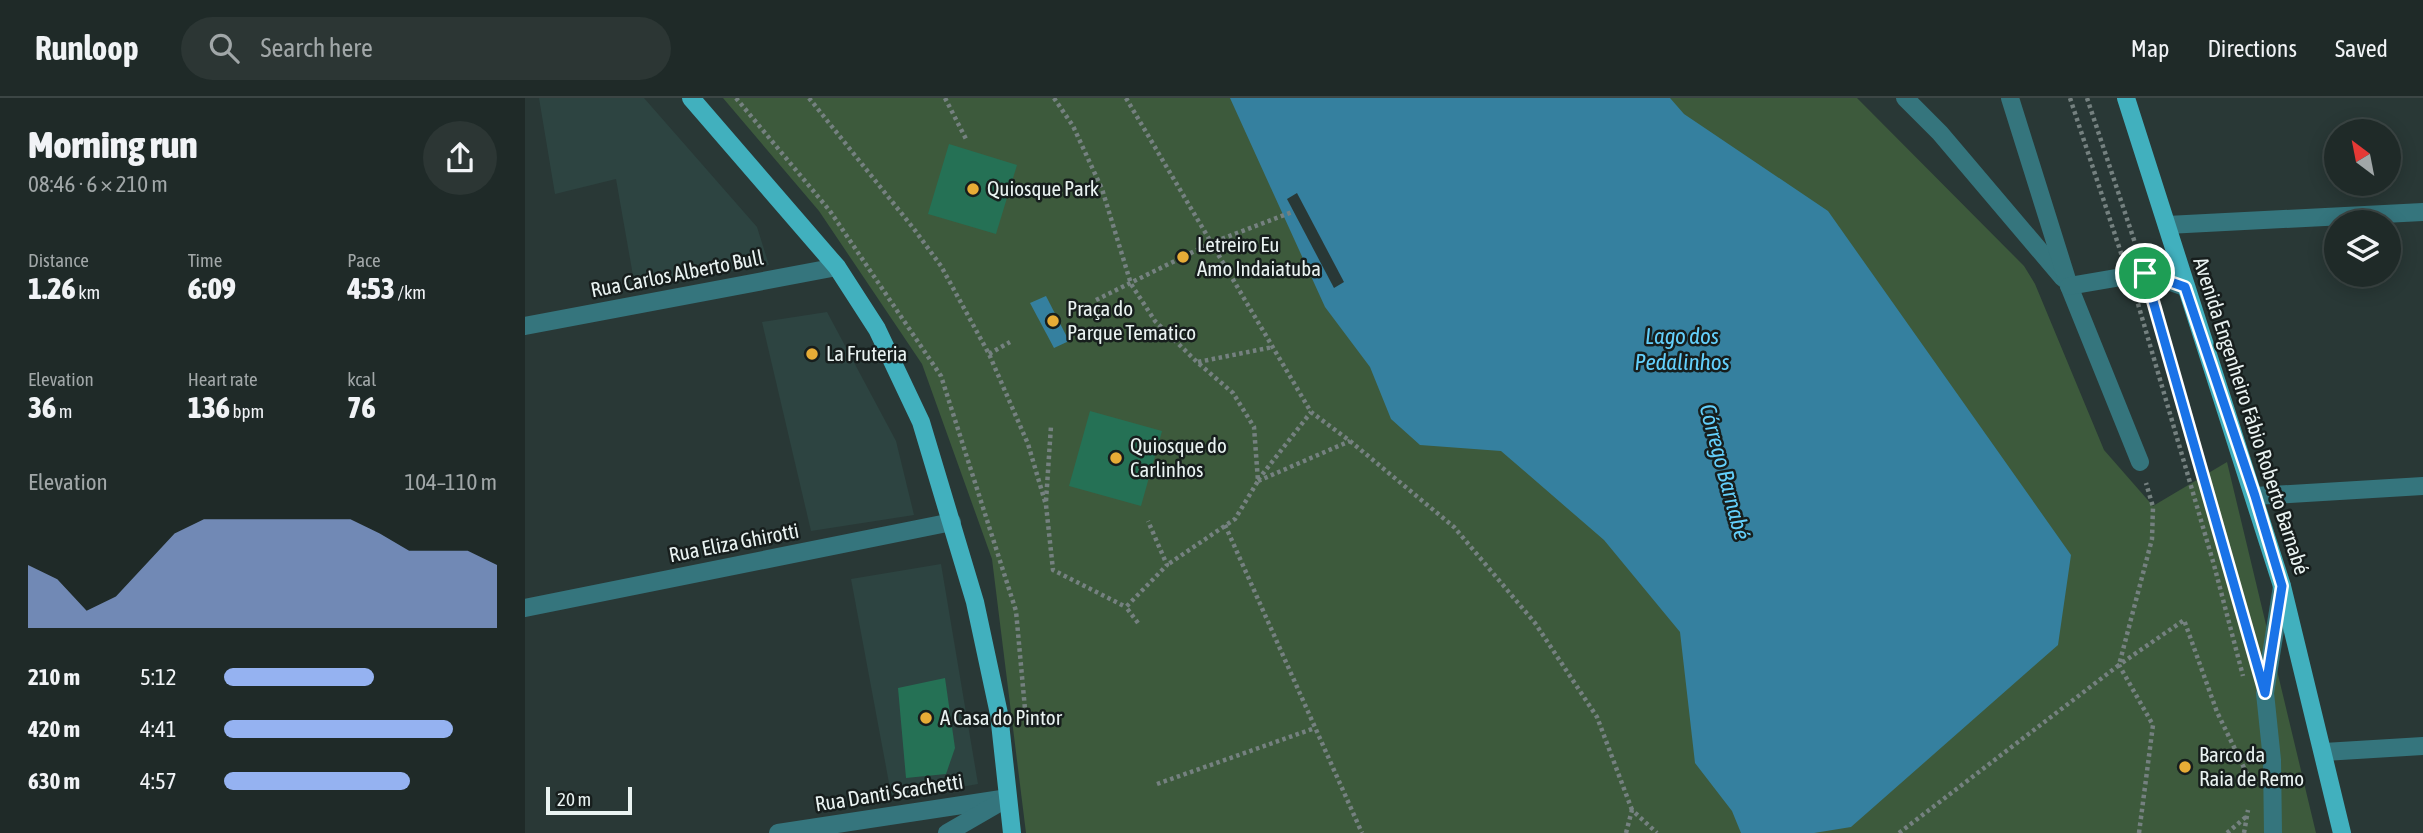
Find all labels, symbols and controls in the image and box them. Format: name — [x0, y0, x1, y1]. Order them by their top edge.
search box — [181, 17, 671, 80]
text: Runloop — [35, 29, 139, 67]
icon: search — [205, 29, 243, 67]
text: Search here — [261, 33, 373, 63]
text: Map — [2131, 35, 2169, 62]
text: Directions — [2207, 35, 2297, 62]
text: Saved — [2335, 35, 2388, 62]
north arrow — [2324, 119, 2401, 196]
map controls — [2324, 119, 2401, 287]
button: share — [423, 121, 497, 195]
text: Morning run — [28, 123, 198, 166]
text: 08:46 · 6 × 210 m — [28, 171, 168, 197]
place label: Quiosque Park — [987, 176, 1099, 200]
marker: Quiosque Park — [965, 181, 981, 197]
button: layers — [2324, 210, 2401, 287]
place label: Letreiro Eu Amo Indaiatuba — [1197, 232, 1321, 280]
pin — [2115, 243, 2175, 303]
street label: Rua Carlos Alberto Bull — [588, 244, 766, 302]
text: Distance — [28, 249, 89, 271]
text: Time — [188, 249, 222, 271]
text: Pace — [347, 249, 381, 271]
marker: Letreiro Eu Amo Indaiatuba — [1175, 249, 1191, 265]
icon: arrive — [2126, 254, 2164, 292]
street label: Avenida Engenheiro Fábio Roberto Barnabé — [2189, 254, 2315, 577]
text: 1.26 — [28, 271, 76, 305]
text: 6:09 — [188, 271, 236, 305]
text: 4:53 — [347, 271, 395, 305]
text: km — [76, 281, 100, 303]
text: /km — [395, 281, 426, 303]
place label: Praça do Parque Tematico — [1067, 296, 1196, 344]
marker: Praça do Parque Tematico — [1045, 313, 1061, 329]
water label: Lago dos Pedalinhos — [1634, 323, 1730, 375]
place label: La Fruteria — [826, 341, 907, 365]
marker: La Fruteria — [804, 346, 820, 362]
text: Elevation — [28, 368, 94, 390]
text: Heart rate — [188, 368, 258, 390]
text: kcal — [347, 368, 376, 390]
text: 36 — [28, 390, 56, 424]
text: 136 — [188, 390, 230, 424]
text: 76 — [347, 390, 376, 424]
text: m — [56, 400, 73, 422]
text: bpm — [230, 400, 264, 422]
water label: Córrego Barnabé — [1694, 401, 1756, 543]
place label: Quiosque do Carlinhos — [1130, 433, 1227, 481]
marker: Quiosque do Carlinhos — [1108, 450, 1124, 466]
text: Elevation — [28, 469, 108, 495]
text: 104–110 m — [404, 469, 497, 495]
street label: Rua Eliza Ghirotti — [667, 518, 801, 566]
text: 210 m — [28, 664, 80, 690]
text: 5:12 — [140, 664, 177, 690]
place label: A Casa do Pintor — [940, 705, 1063, 729]
marker: A Casa do Pintor — [918, 710, 934, 726]
text: 420 m — [28, 716, 80, 742]
text: 4:41 — [140, 716, 177, 742]
place label: Barco da Raia de Remo — [2199, 742, 2304, 790]
marker: Barco da Raia de Remo — [2177, 759, 2193, 775]
text: 630 m — [28, 768, 80, 794]
text: 4:57 — [140, 768, 177, 794]
street label: Rua Danti Scachetti — [813, 768, 965, 816]
scale bar — [546, 784, 632, 816]
text: 20 m — [557, 788, 591, 810]

